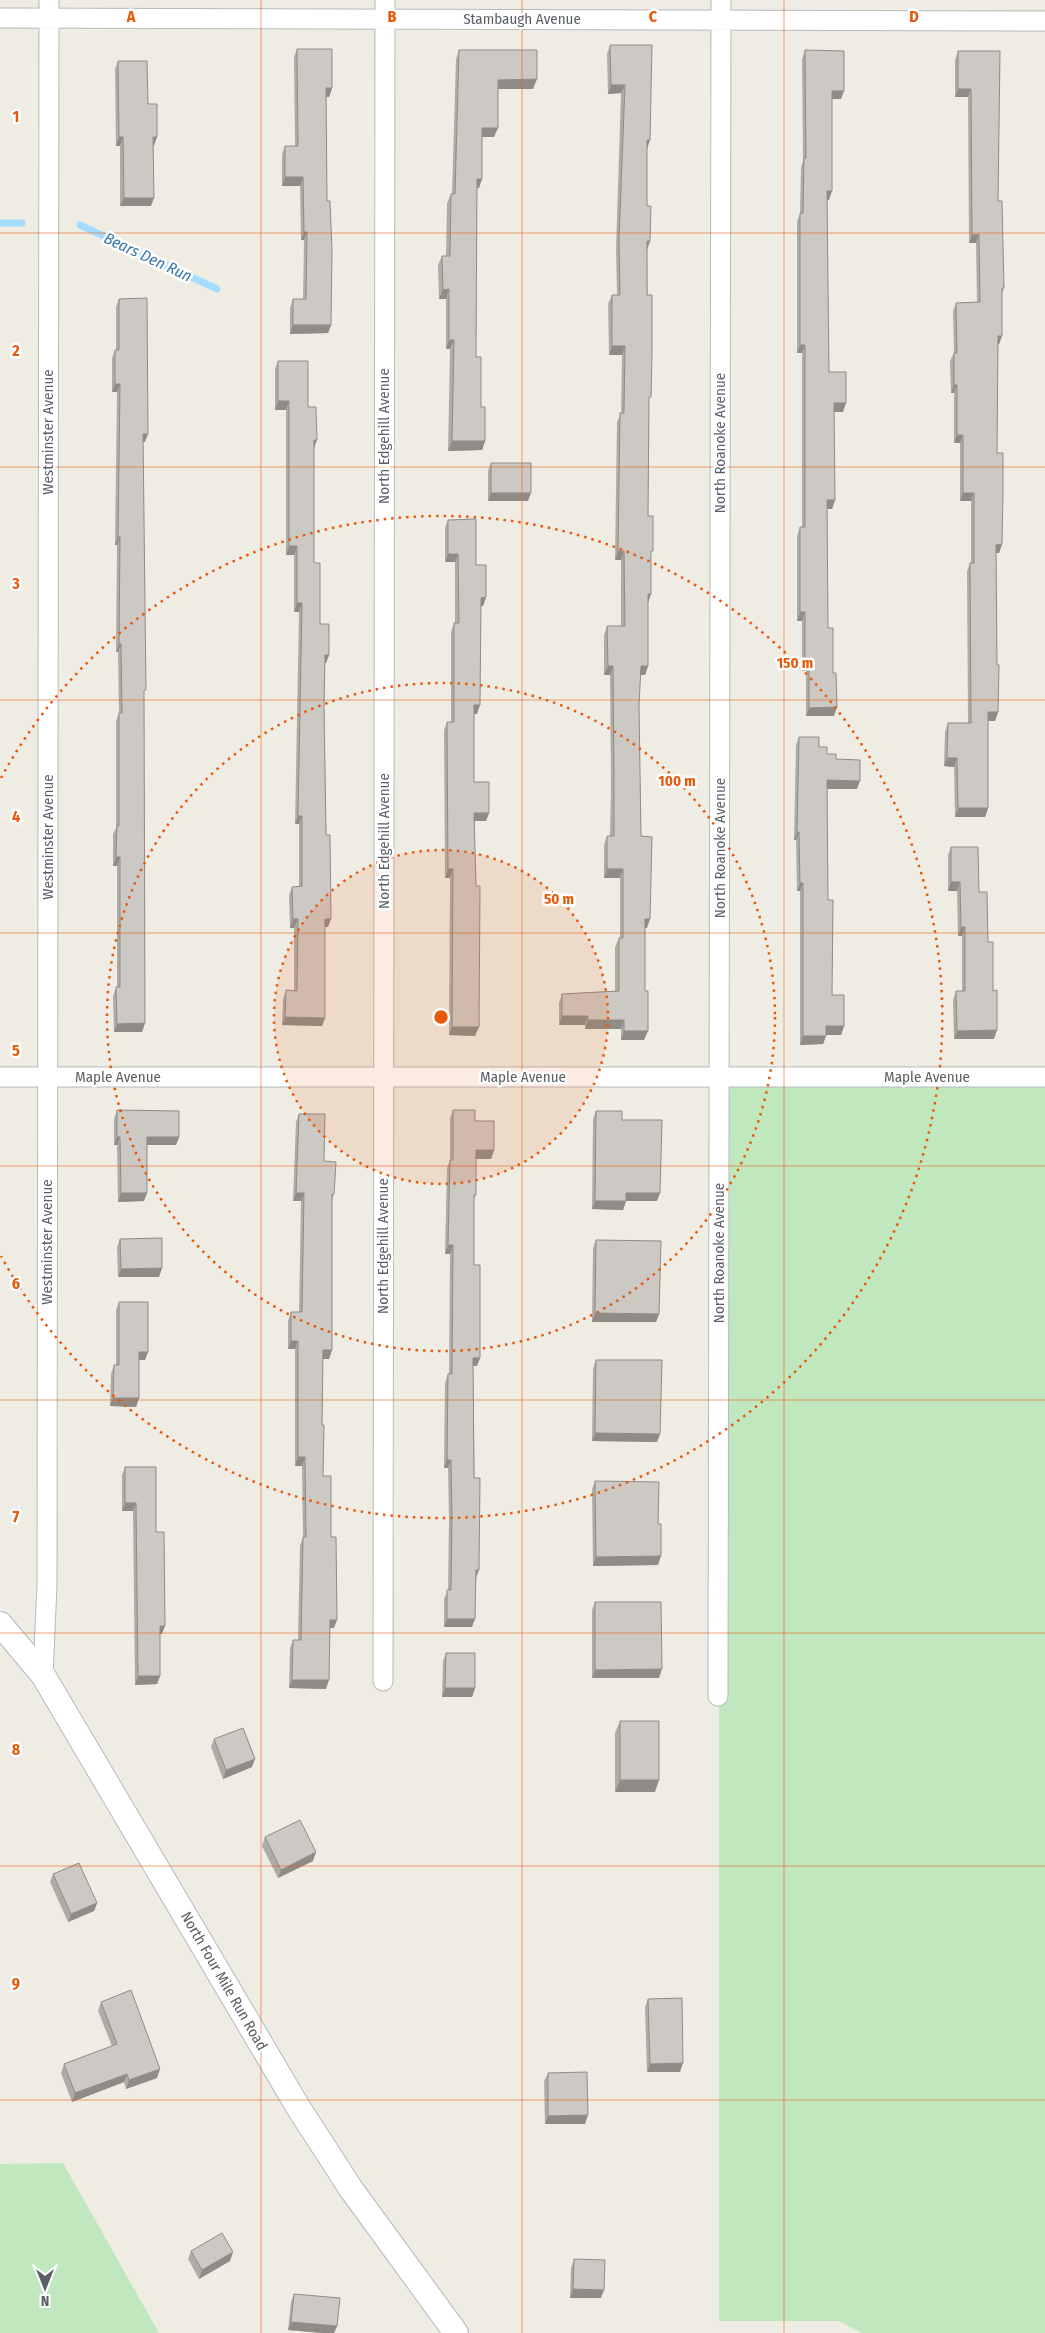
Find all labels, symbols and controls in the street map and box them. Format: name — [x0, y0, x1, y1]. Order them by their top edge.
text: A — [126, 7, 136, 26]
text: B — [388, 7, 397, 26]
text: C — [649, 7, 658, 26]
text: D — [909, 7, 919, 26]
street label: Stambaugh Avenue — [463, 10, 581, 28]
text: 1 — [13, 107, 19, 126]
water label: Bears Den Run — [101, 228, 195, 286]
text: 2 — [11, 341, 20, 360]
street label: North Edgehill Avenue — [375, 368, 393, 504]
street label: Westminster Avenue — [39, 369, 57, 495]
street label: North Roanoke Avenue — [711, 373, 729, 513]
text: 3 — [11, 574, 20, 593]
text: 150 m — [777, 654, 813, 672]
text: 100 m — [658, 772, 696, 790]
street label: North Edgehill Avenue — [375, 773, 393, 909]
street label: Westminster Avenue — [39, 774, 57, 900]
street label: North Roanoke Avenue — [711, 778, 729, 918]
text: 4 — [12, 807, 20, 826]
text: 50 m — [544, 890, 574, 908]
centre of rings — [432, 1008, 450, 1026]
text: 5 — [12, 1041, 20, 1060]
street label: Maple Avenue — [75, 1068, 161, 1086]
street label: Maple Avenue — [480, 1068, 566, 1086]
street label: Maple Avenue — [884, 1068, 970, 1086]
street label: North Edgehill Avenue — [374, 1178, 392, 1314]
street label: Westminster Avenue — [38, 1179, 56, 1305]
street label: North Roanoke Avenue — [710, 1183, 728, 1323]
text: 6 — [12, 1274, 20, 1293]
text: 7 — [13, 1507, 20, 1526]
text: 8 — [12, 1740, 21, 1759]
street label: North Four Mile Run Road — [177, 1909, 271, 2053]
text: 9 — [12, 1974, 20, 1993]
north arrow — [20, 2263, 70, 2313]
text: N — [41, 2292, 49, 2309]

